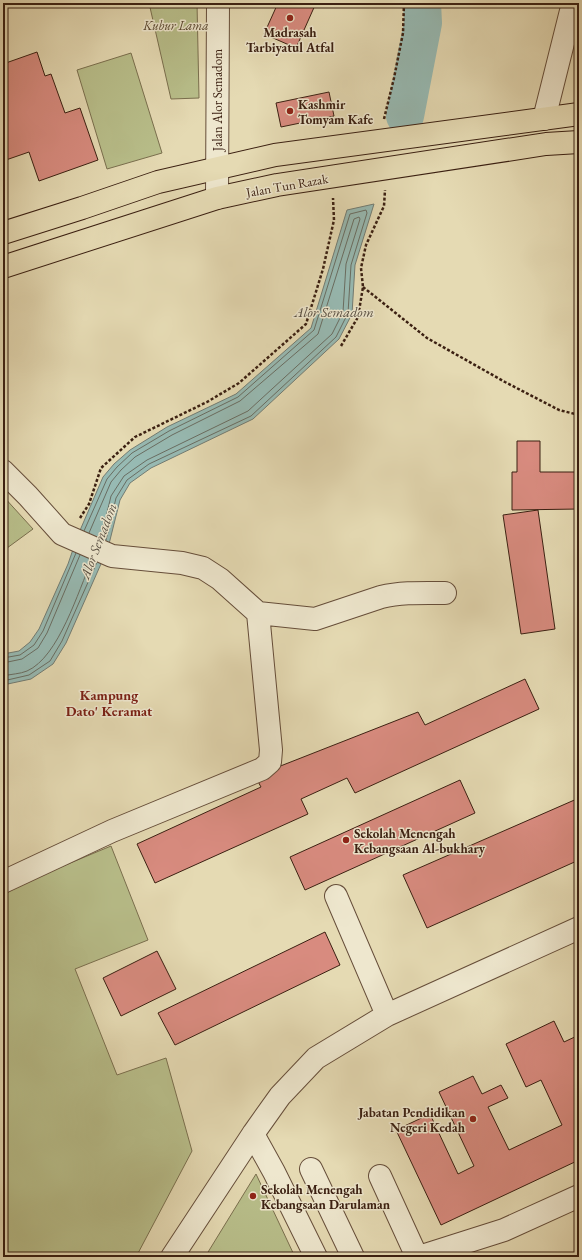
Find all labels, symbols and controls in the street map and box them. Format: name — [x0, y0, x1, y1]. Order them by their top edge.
marker: Madrasah Tarbiyatul Atfal — [285, 13, 295, 23]
park label: Kubur Lama — [142, 17, 209, 34]
place label: Madrasah Tarbiyatul Atfal — [246, 24, 334, 56]
street label: Jalan Alor Semadom — [209, 49, 226, 152]
place label: Kashmir Tomyam Kafe — [298, 96, 374, 128]
marker: Kashmir Tomyam Kafe — [285, 106, 295, 116]
street label: Jalan Tun Razak — [244, 170, 330, 201]
water label: Alor Semadom — [293, 303, 374, 321]
water label: Alor Semadom — [75, 501, 121, 582]
district label: Kampung Dato' Keramat — [66, 686, 153, 720]
place label: Sekolah Menengah Kebangsaan Al-bukhary — [354, 825, 486, 857]
marker: Sekolah Menengah Kebangsaan Al-bukhary — [341, 835, 351, 845]
place label: Jabatan Pendidikan Negeri Kedah — [357, 1104, 466, 1136]
marker: Jabatan Pendidikan Negeri Kedah — [468, 1114, 478, 1124]
place label: Sekolah Menengah Kebangsaan Darulaman — [261, 1181, 391, 1213]
marker: Sekolah Menengah Kebangsaan Darulaman — [248, 1191, 258, 1201]

